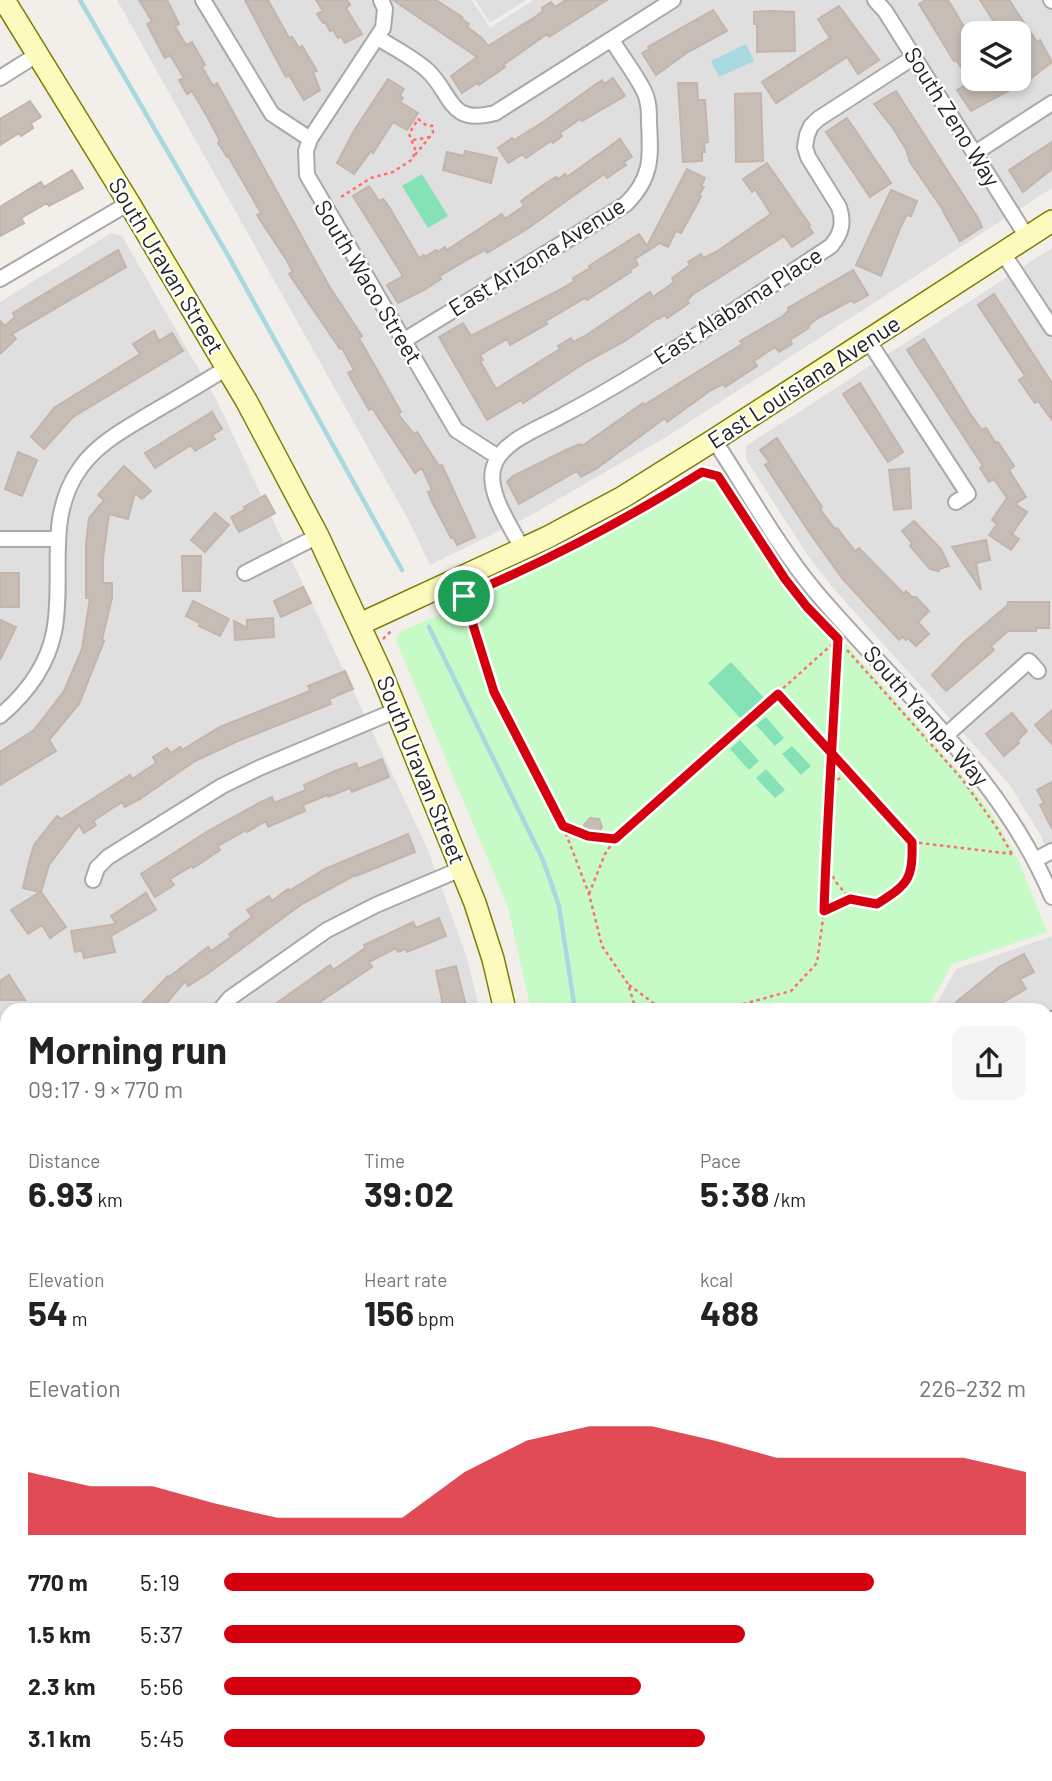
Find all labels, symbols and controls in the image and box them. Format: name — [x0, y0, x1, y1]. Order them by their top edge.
map controls — [961, 21, 1031, 91]
button: layers — [961, 21, 1031, 91]
street label: South Zeno Way — [899, 42, 1007, 192]
street label: South Uravan Street — [103, 172, 231, 359]
street label: East Arizona Avenue — [443, 191, 630, 322]
street label: South Waco Street — [309, 194, 429, 369]
street label: East Alabama Place — [648, 240, 827, 370]
street label: East Louisiana Avenue — [702, 308, 905, 454]
pin — [434, 566, 494, 626]
icon: arrive — [445, 577, 483, 615]
street label: South Yampa Way — [858, 639, 996, 792]
street label: South Uravan Street — [371, 671, 473, 868]
text: Morning run — [28, 1026, 227, 1072]
button: share — [952, 1026, 1026, 1100]
text: 09:17 · 9 × 770 m — [28, 1075, 183, 1103]
text: Distance — [28, 1149, 100, 1172]
text: Time — [364, 1149, 405, 1172]
text: Pace — [700, 1149, 741, 1172]
text: 6.93 — [28, 1172, 94, 1214]
text: 39:02 — [364, 1172, 454, 1214]
text: 5:38 — [700, 1172, 769, 1214]
text: km — [94, 1188, 123, 1211]
text: /km — [769, 1188, 806, 1211]
text: Elevation — [28, 1268, 105, 1291]
text: Heart rate — [364, 1268, 447, 1291]
text: kcal — [700, 1268, 733, 1291]
text: 54 — [28, 1291, 68, 1333]
text: 156 — [364, 1291, 414, 1333]
text: 488 — [700, 1291, 759, 1333]
text: m — [68, 1307, 88, 1330]
text: bpm — [414, 1307, 454, 1330]
text: Elevation — [28, 1374, 121, 1402]
text: 226–232 m — [919, 1374, 1026, 1402]
text: 770 m — [28, 1568, 88, 1596]
text: 5:19 — [140, 1568, 180, 1596]
text: 1.5 km — [28, 1620, 91, 1648]
text: 5:37 — [140, 1620, 182, 1648]
text: 2.3 km — [28, 1672, 96, 1700]
text: 5:56 — [140, 1672, 183, 1700]
text: 3.1 km — [28, 1724, 91, 1752]
text: 5:45 — [140, 1724, 184, 1752]

